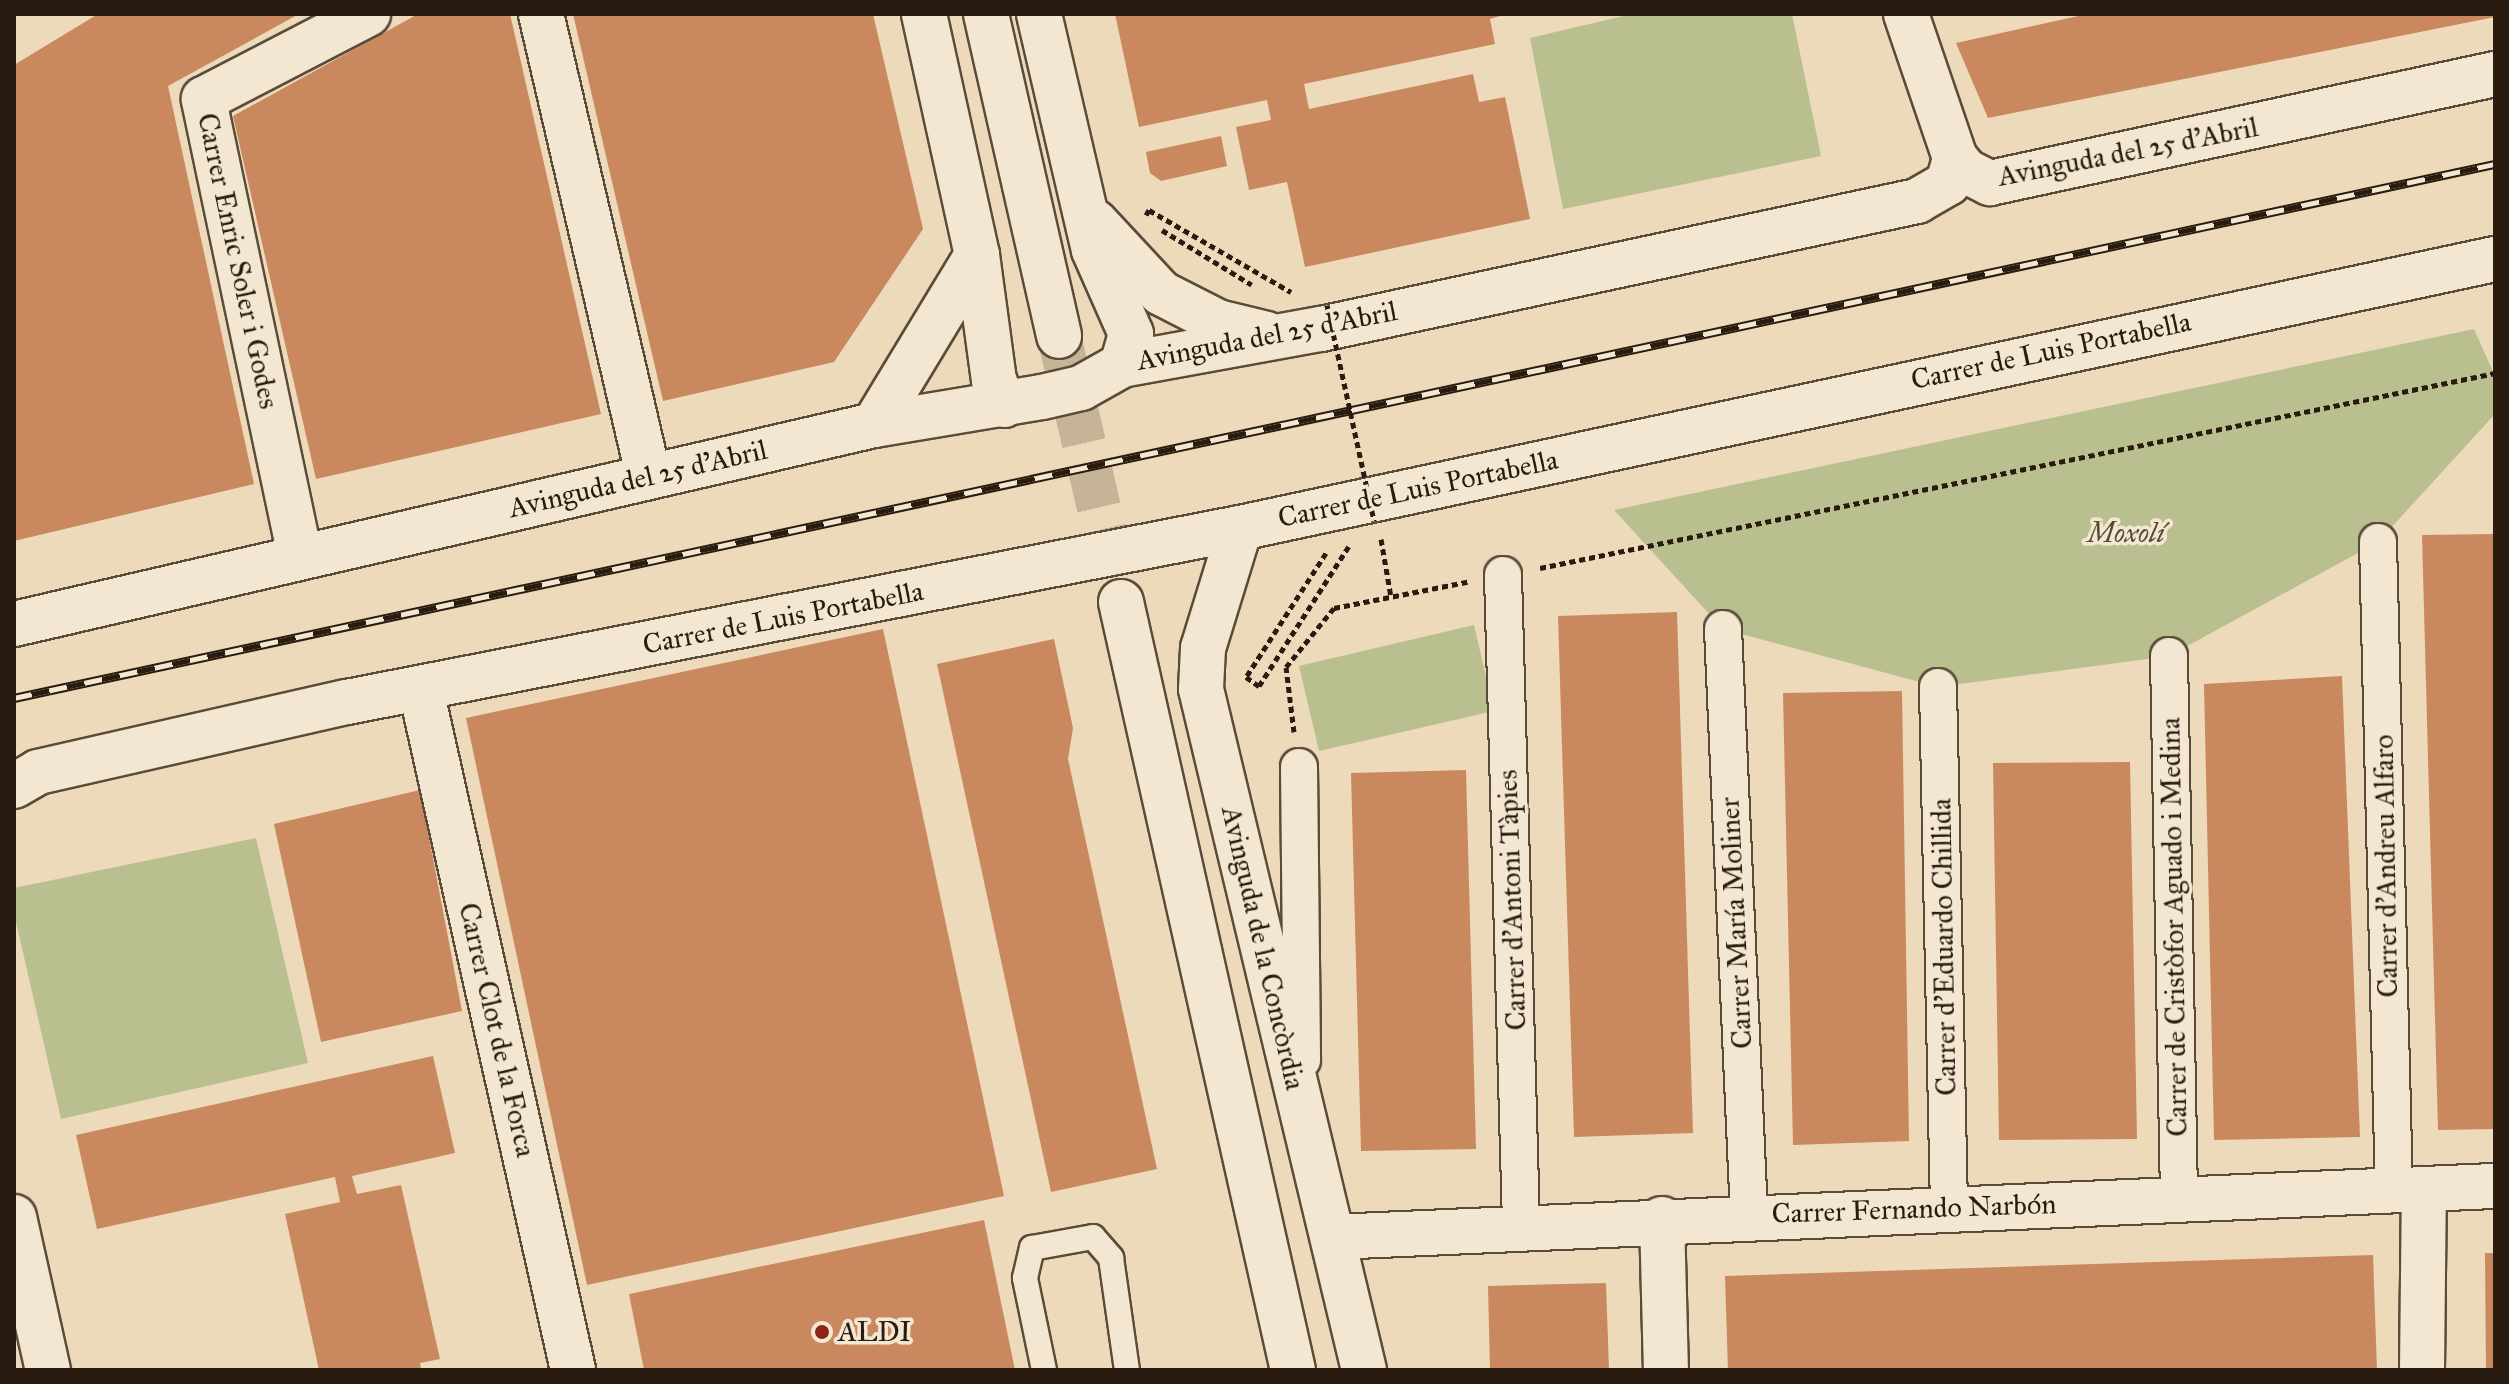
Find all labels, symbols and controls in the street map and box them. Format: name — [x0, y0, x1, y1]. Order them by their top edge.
street label: Carrer Enric Soler i Godes — [190, 110, 286, 412]
street label: Avinguda del 25 d'Abril — [1995, 110, 2261, 194]
street label: Avinguda del 25 d'Abril — [1134, 294, 1400, 378]
street label: Carrer de Luis Portabella — [1908, 305, 2194, 397]
street label: Avinguda del 25 d'Abril — [505, 433, 771, 525]
street label: Carrer de Luis Portabella — [1275, 443, 1561, 535]
park label: Moxolí — [2087, 516, 2165, 550]
street label: Carrer de Luis Portabella — [640, 574, 926, 662]
street label: Carrer de Cristòfor Aguado i Medina — [2154, 717, 2194, 1137]
street label: Carrer d'Andreu Alfaro — [2367, 734, 2405, 998]
street label: Carrer d'Antoni Tàpies — [1491, 769, 1533, 1031]
street label: Carrer María Moliner — [1713, 796, 1759, 1050]
street label: Carrer d'Eduardo Chillida — [1925, 798, 1963, 1096]
street label: Avinguda de la Concòrdia — [1214, 803, 1312, 1093]
street label: Carrer Clot de la Forca — [451, 900, 543, 1160]
street label: Carrer Fernando Narbón — [1771, 1187, 2057, 1231]
place label: ALDI — [838, 1315, 911, 1349]
marker: ALDI — [813, 1323, 831, 1341]

